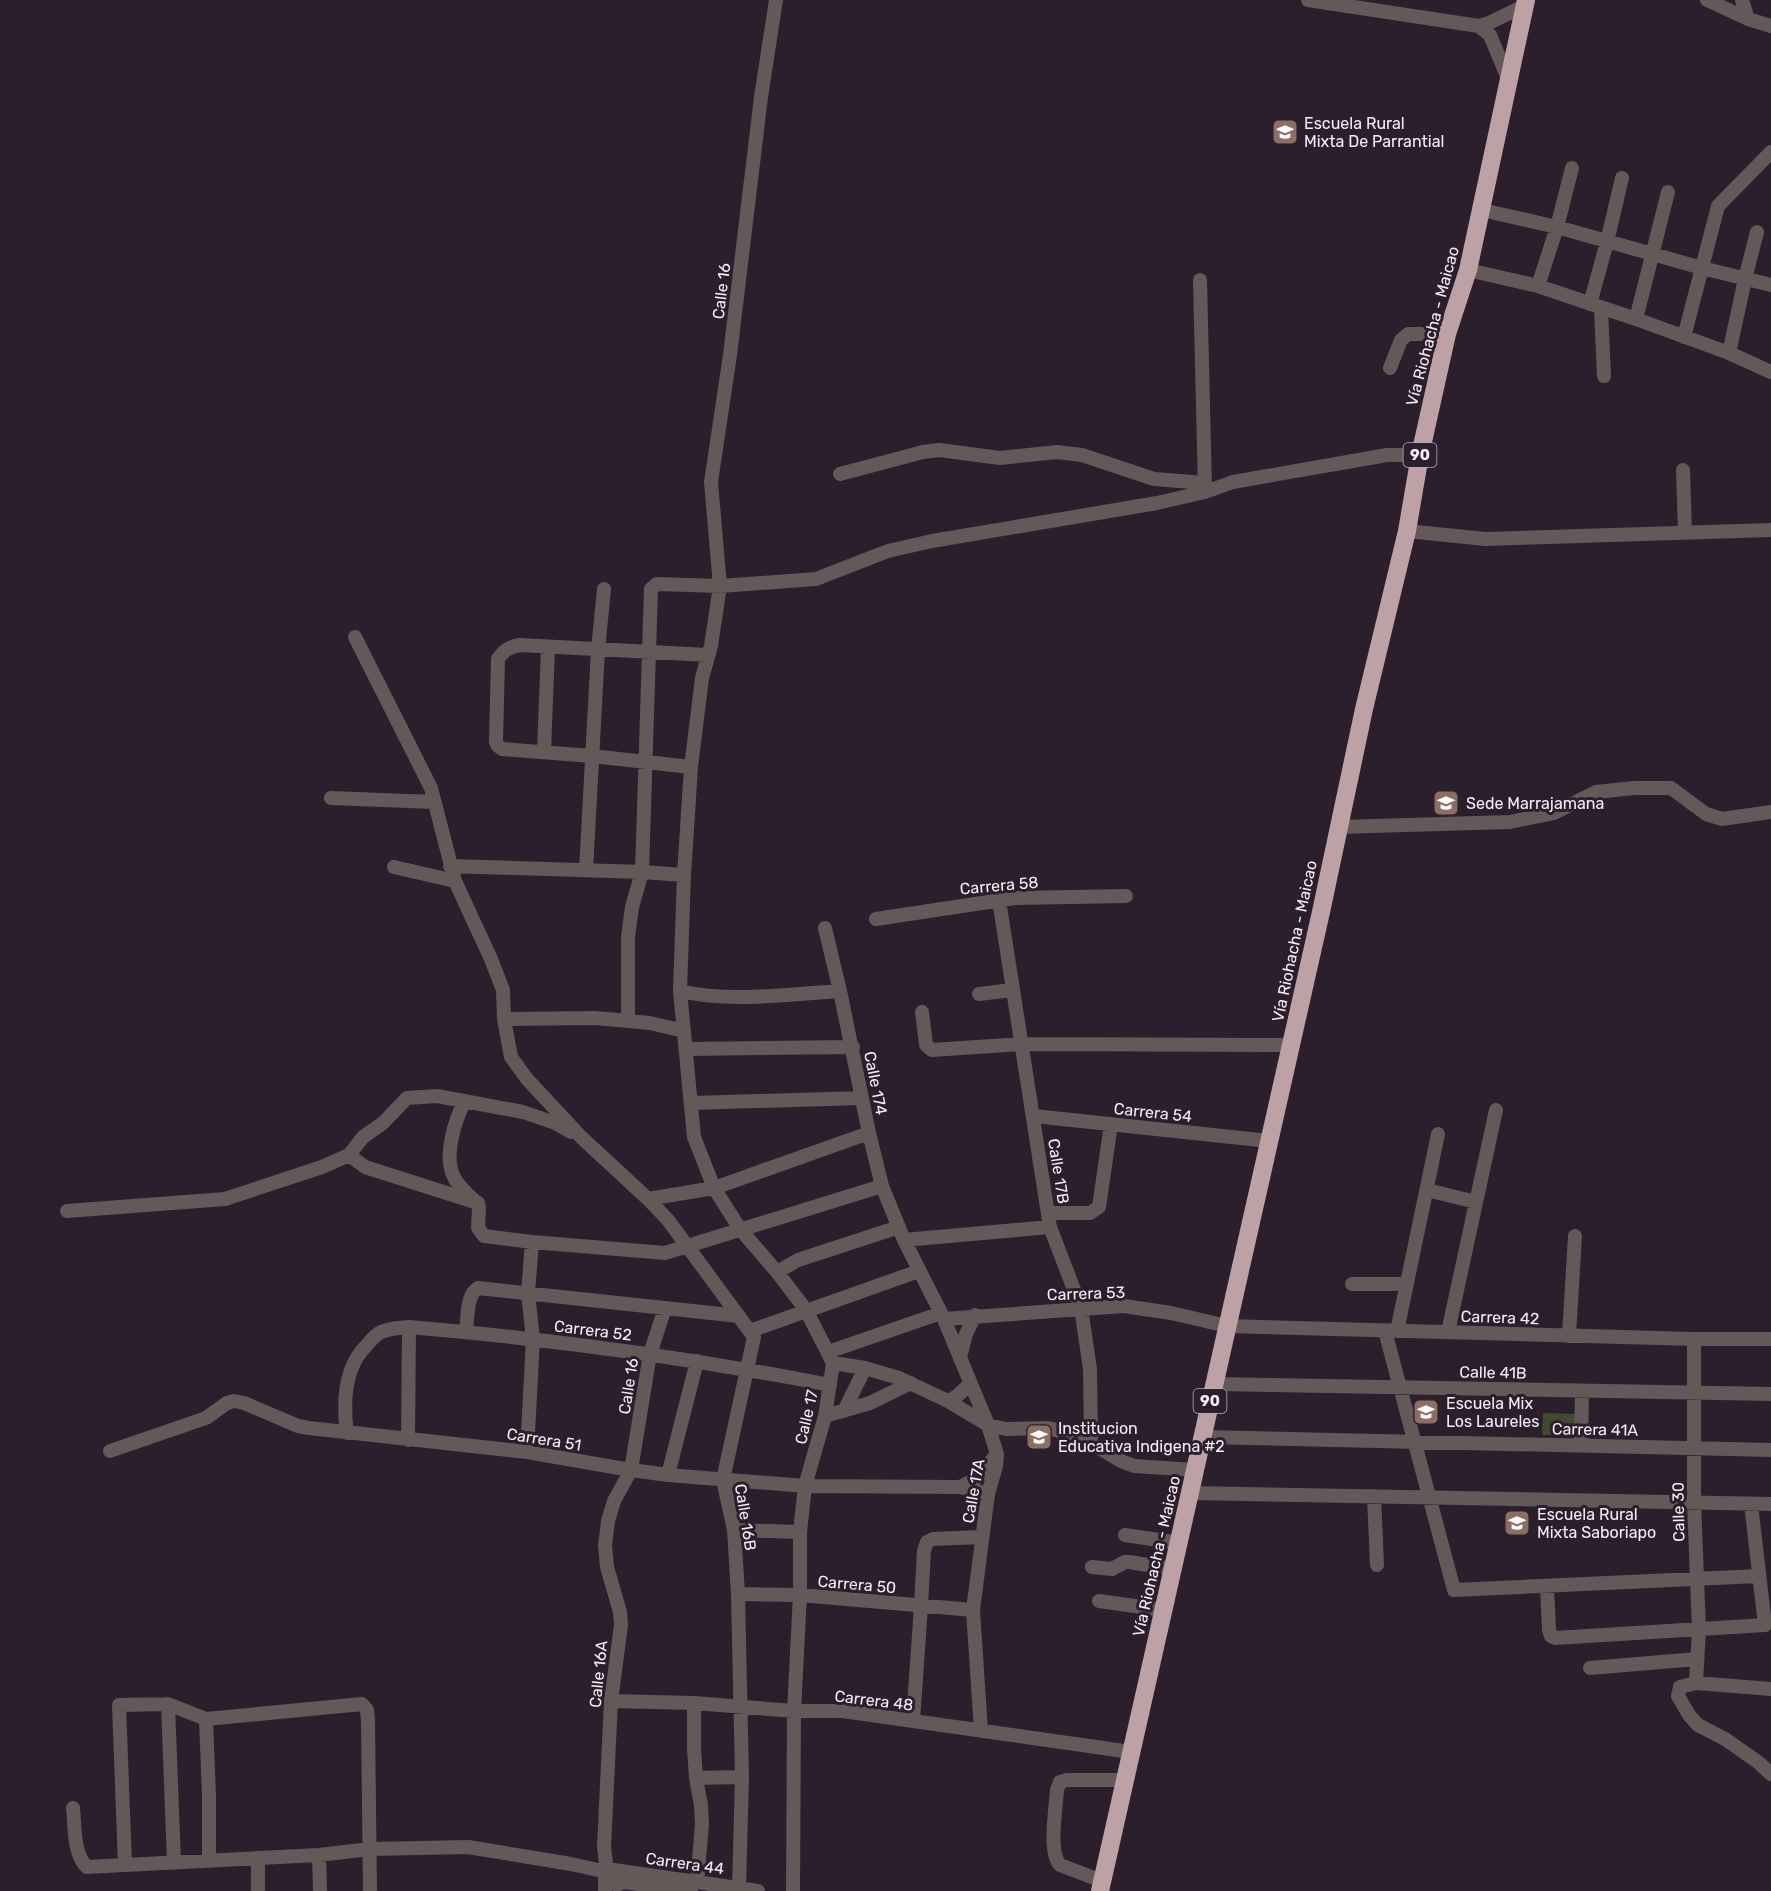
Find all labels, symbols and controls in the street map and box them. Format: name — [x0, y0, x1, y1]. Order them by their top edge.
place label: Escuela Rural Mixta De Parrantial — [1304, 114, 1444, 151]
school or university icon: Escuela Rural Mixta De Parrantial — [1270, 117, 1300, 147]
street label: Vía Riohacha - Maicao — [1402, 244, 1463, 408]
street label: Calle 16 — [709, 261, 734, 320]
road number: 90 — [1404, 443, 1436, 467]
school or university icon: Sede Marrajamana — [1431, 788, 1461, 818]
place label: Sede Marrajamana — [1466, 794, 1604, 813]
street label: Vía Riohacha - Maicao — [1268, 859, 1321, 1023]
street label: Carrera 58 — [959, 873, 1039, 898]
street label: Calle 174 — [860, 1050, 891, 1117]
street label: Carrera 54 — [1113, 1099, 1193, 1126]
street label: Calle 17B — [1044, 1137, 1073, 1205]
street label: Carrera 53 — [1047, 1283, 1125, 1304]
street label: Carrera 42 — [1460, 1307, 1540, 1328]
street label: Carrera 52 — [553, 1316, 633, 1345]
street label: Calle 16 — [615, 1356, 642, 1416]
street label: Calle 41B — [1459, 1362, 1527, 1383]
street label: Calle 17 — [791, 1388, 822, 1446]
road number: 90 — [1194, 1389, 1226, 1413]
place label: Escuela Mix Los Laureles — [1446, 1394, 1539, 1431]
school or university icon: Escuela Mix Los Laureles — [1411, 1397, 1441, 1427]
place label: Institucion Educativa Indigena #2 — [1058, 1419, 1225, 1456]
street label: Carrera 41A — [1552, 1419, 1639, 1440]
school or university icon: Institucion Educativa Indigena #2 — [1024, 1422, 1054, 1452]
street label: Carrera 51 — [505, 1424, 583, 1455]
street label: Calle 17A — [958, 1457, 989, 1525]
street label: Vía Riohacha - Maicao — [1129, 1474, 1184, 1638]
street label: Calle 16B — [731, 1482, 760, 1552]
street label: Calle 30 — [1668, 1482, 1689, 1542]
place label: Escuela Rural Mixta Saboriapo — [1537, 1505, 1656, 1542]
school or university icon: Escuela Rural Mixta Saboriapo — [1502, 1508, 1532, 1538]
street label: Carrera 50 — [817, 1572, 897, 1597]
street label: Calle 16A — [586, 1639, 611, 1709]
street label: Carrera 48 — [833, 1686, 914, 1715]
street label: Carrera 44 — [644, 1849, 725, 1878]

